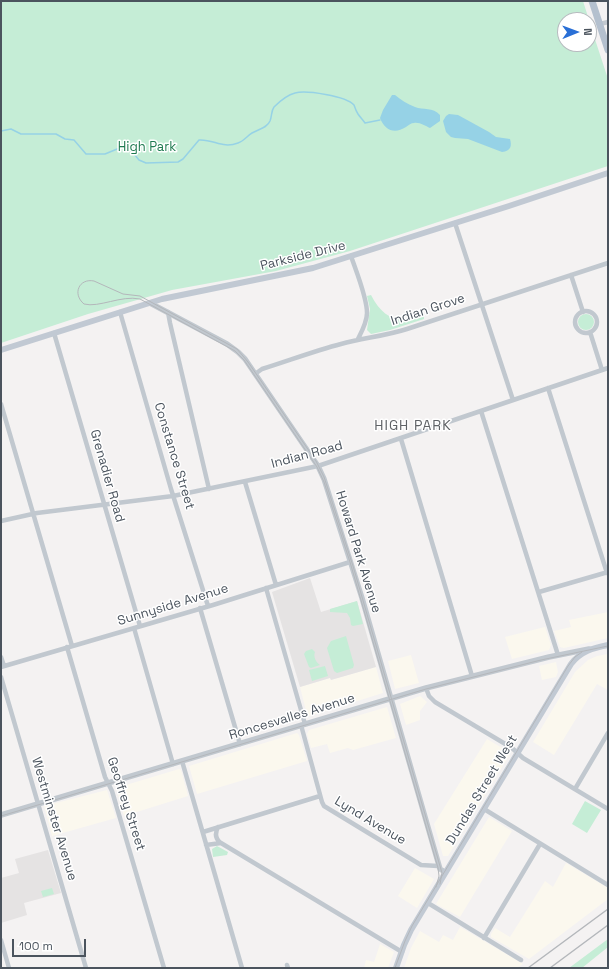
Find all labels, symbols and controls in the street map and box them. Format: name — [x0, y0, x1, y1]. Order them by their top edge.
north arrow — [557, 12, 597, 52]
text: N — [581, 28, 595, 36]
park label: High Park — [118, 139, 176, 155]
street label: Parkside Drive — [259, 238, 347, 274]
street label: Indian Grove — [389, 291, 467, 329]
street label: Constance Street — [150, 401, 198, 511]
district label: HIGH PARK — [374, 418, 452, 434]
street label: Grenadier Road — [86, 428, 128, 524]
street label: Indian Road — [270, 438, 344, 472]
street label: Howard Park Avenue — [332, 489, 384, 615]
street label: Sunnyside Avenue — [116, 581, 230, 629]
street label: Roncesvalles Avenue — [227, 690, 357, 744]
street label: Dundas Street West — [443, 732, 521, 848]
street label: Westminster Avenue — [28, 755, 80, 883]
street label: Geoffrey Street — [104, 755, 148, 853]
street label: Lynd Avenue — [331, 794, 409, 848]
scale bar — [14, 931, 88, 957]
text: 100 m — [19, 938, 53, 954]

